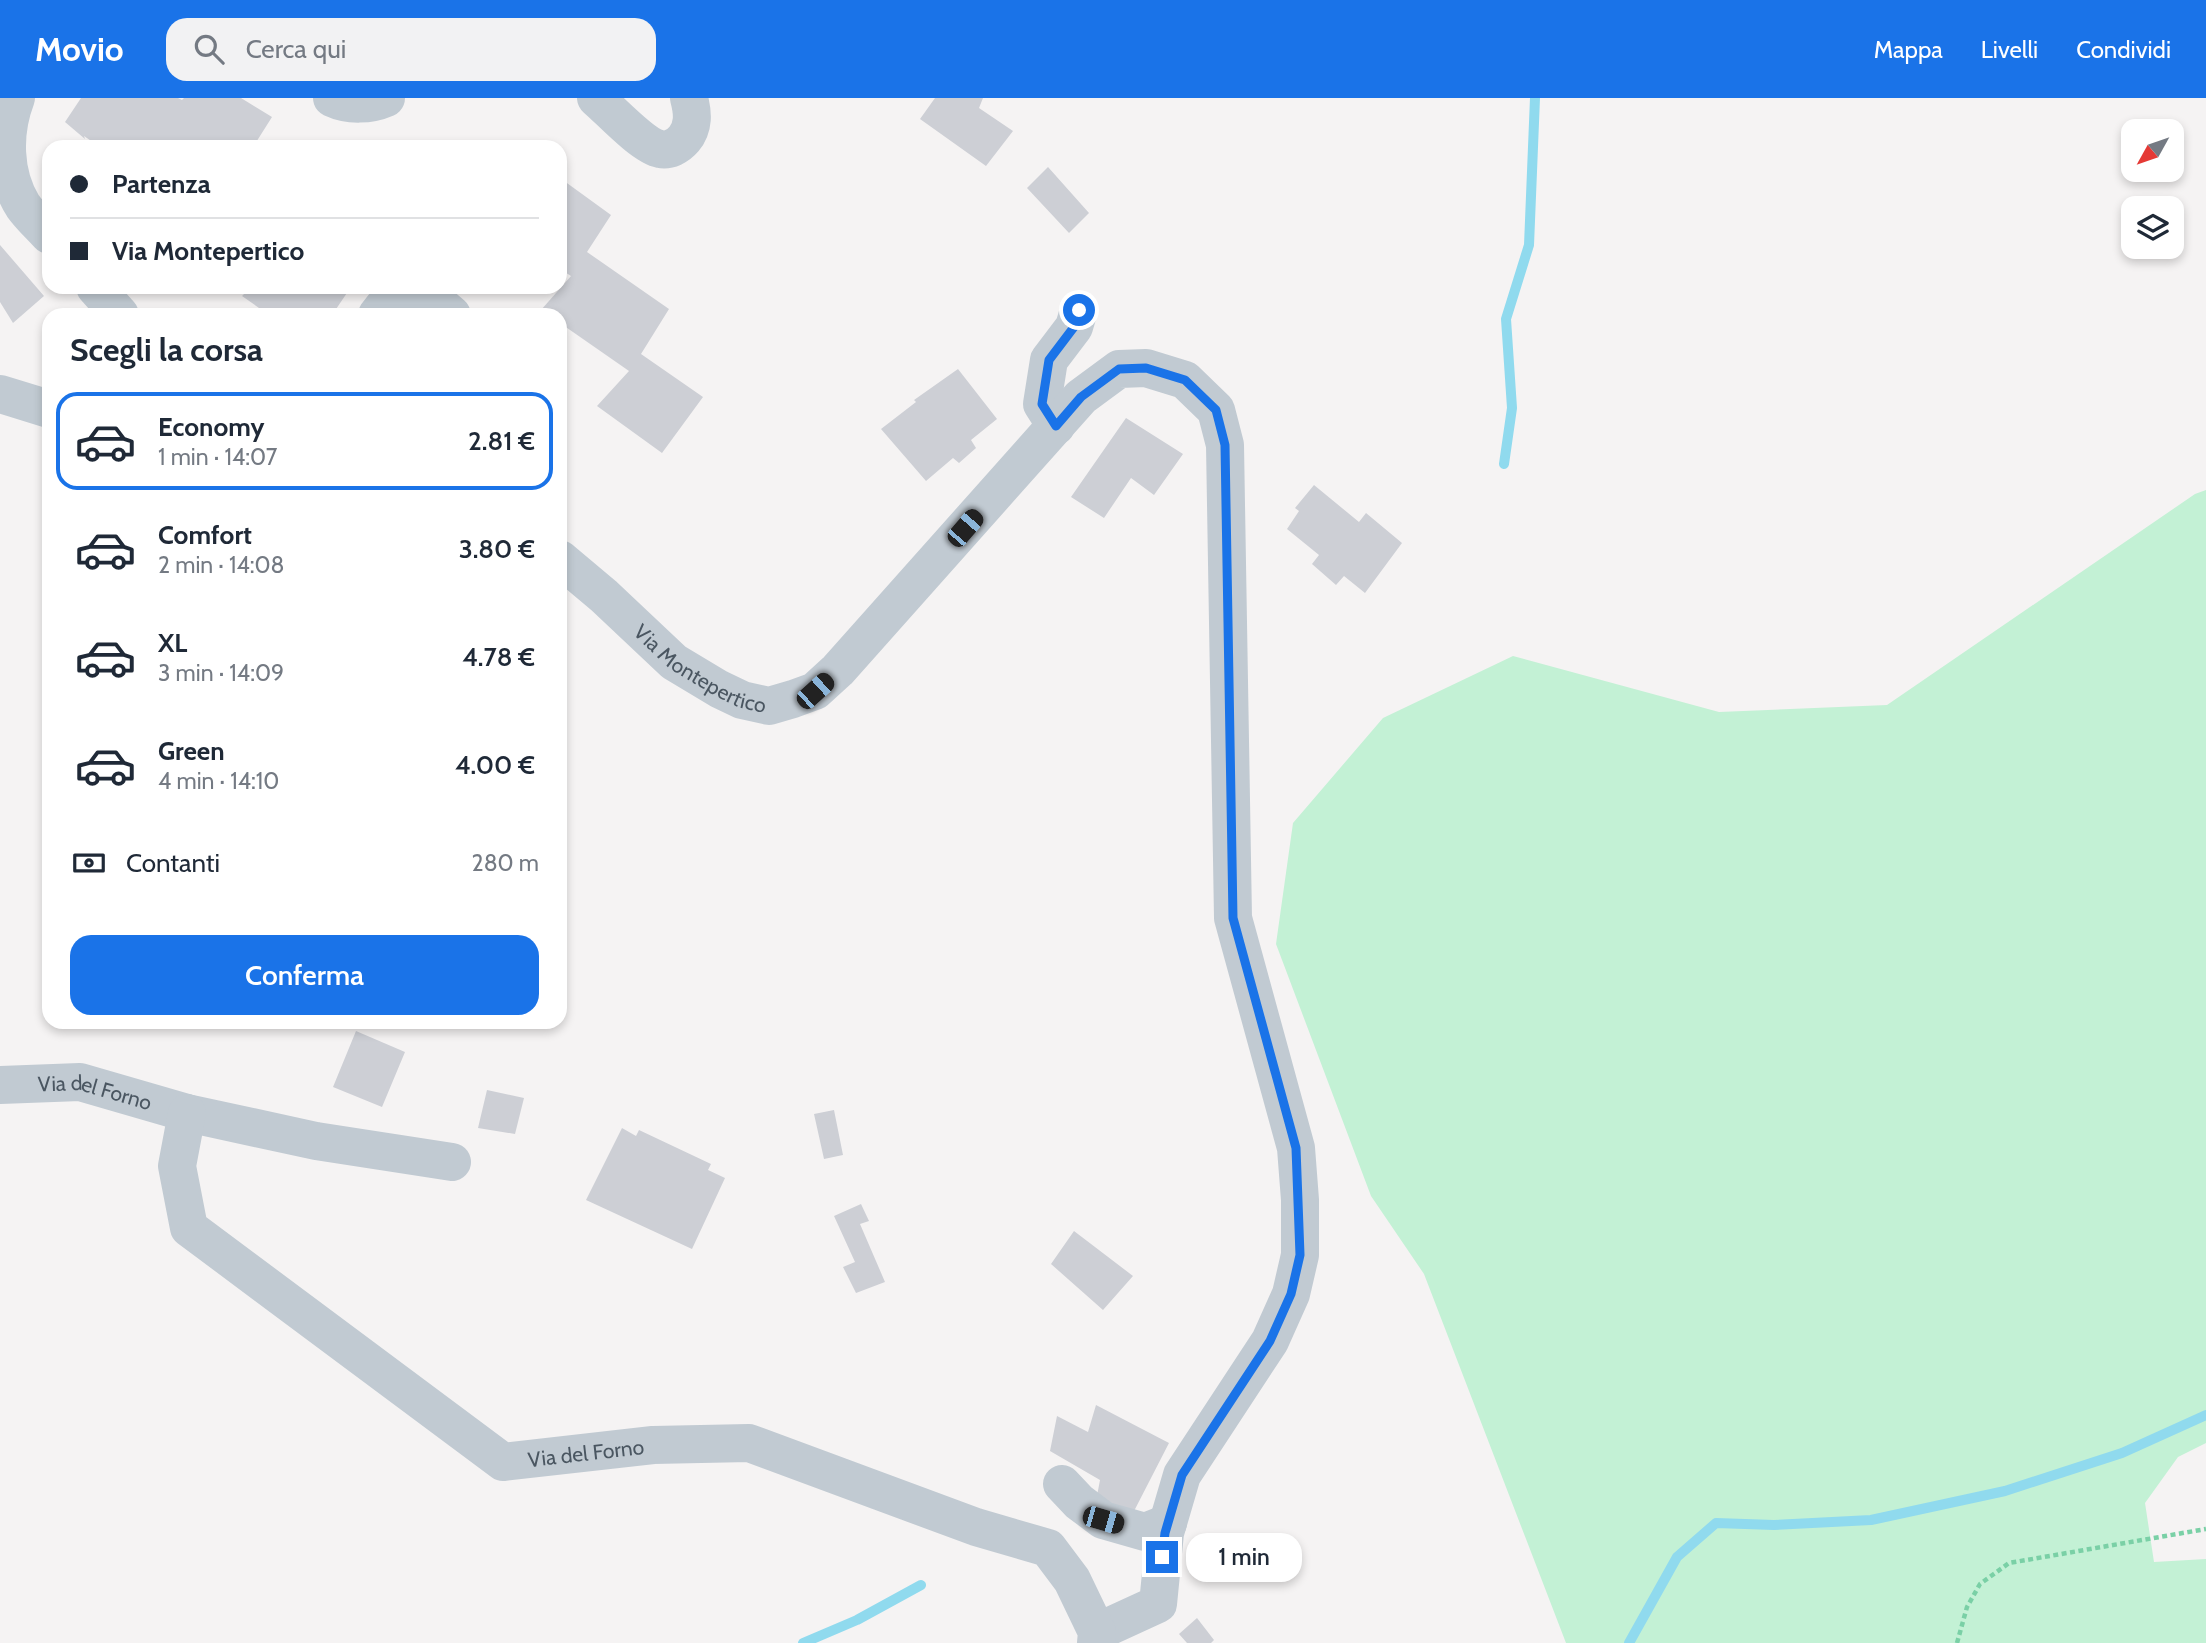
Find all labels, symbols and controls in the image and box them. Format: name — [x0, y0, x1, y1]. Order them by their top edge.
search box — [166, 18, 656, 81]
text: Movio — [35, 29, 124, 69]
icon: search — [190, 30, 228, 68]
text: Cerca qui — [246, 33, 346, 65]
text: Mappa — [1874, 35, 1943, 64]
text: Livelli — [1981, 35, 2038, 64]
text: Condividi — [2076, 35, 2171, 64]
north arrow — [2121, 119, 2184, 182]
map controls — [2121, 119, 2184, 259]
text: Partenza — [112, 168, 211, 200]
button: layers — [2121, 196, 2184, 259]
text: Via Montepertico — [112, 235, 304, 267]
route start — [1063, 294, 1095, 326]
text: Scegli la corsa — [70, 330, 263, 369]
icon: car — [74, 410, 137, 473]
text: Economy — [158, 411, 264, 443]
text: 2.81 € — [468, 425, 535, 457]
text: 1 min · 14:07 — [158, 443, 277, 471]
car — [944, 505, 987, 551]
icon: car — [74, 518, 137, 581]
text: Comfort — [158, 519, 252, 551]
text: 3.80 € — [459, 533, 535, 565]
text: 2 min · 14:08 — [158, 551, 285, 579]
street label: Via Montepertico — [629, 619, 769, 718]
icon: car — [74, 626, 137, 689]
text: XL — [158, 627, 187, 659]
text: 4.78 € — [462, 641, 535, 673]
text: 3 min · 14:09 — [158, 659, 284, 687]
car — [793, 669, 838, 713]
icon: car — [74, 734, 137, 797]
text: Green — [158, 735, 225, 767]
text: 4.00 € — [455, 749, 535, 781]
text: 4 min · 14:10 — [158, 767, 279, 795]
icon: cash — [70, 844, 108, 882]
text: Contanti — [126, 847, 220, 879]
text: 280 m — [472, 849, 539, 877]
button: Conferma — [70, 935, 539, 1015]
street label: Via del Forno — [37, 1069, 155, 1115]
street label: Via del Forno — [526, 1434, 645, 1472]
car — [1080, 1504, 1127, 1536]
callout: 1 min — [1186, 1532, 1302, 1582]
route end — [1146, 1541, 1178, 1573]
text: 1 min — [1218, 1543, 1270, 1571]

